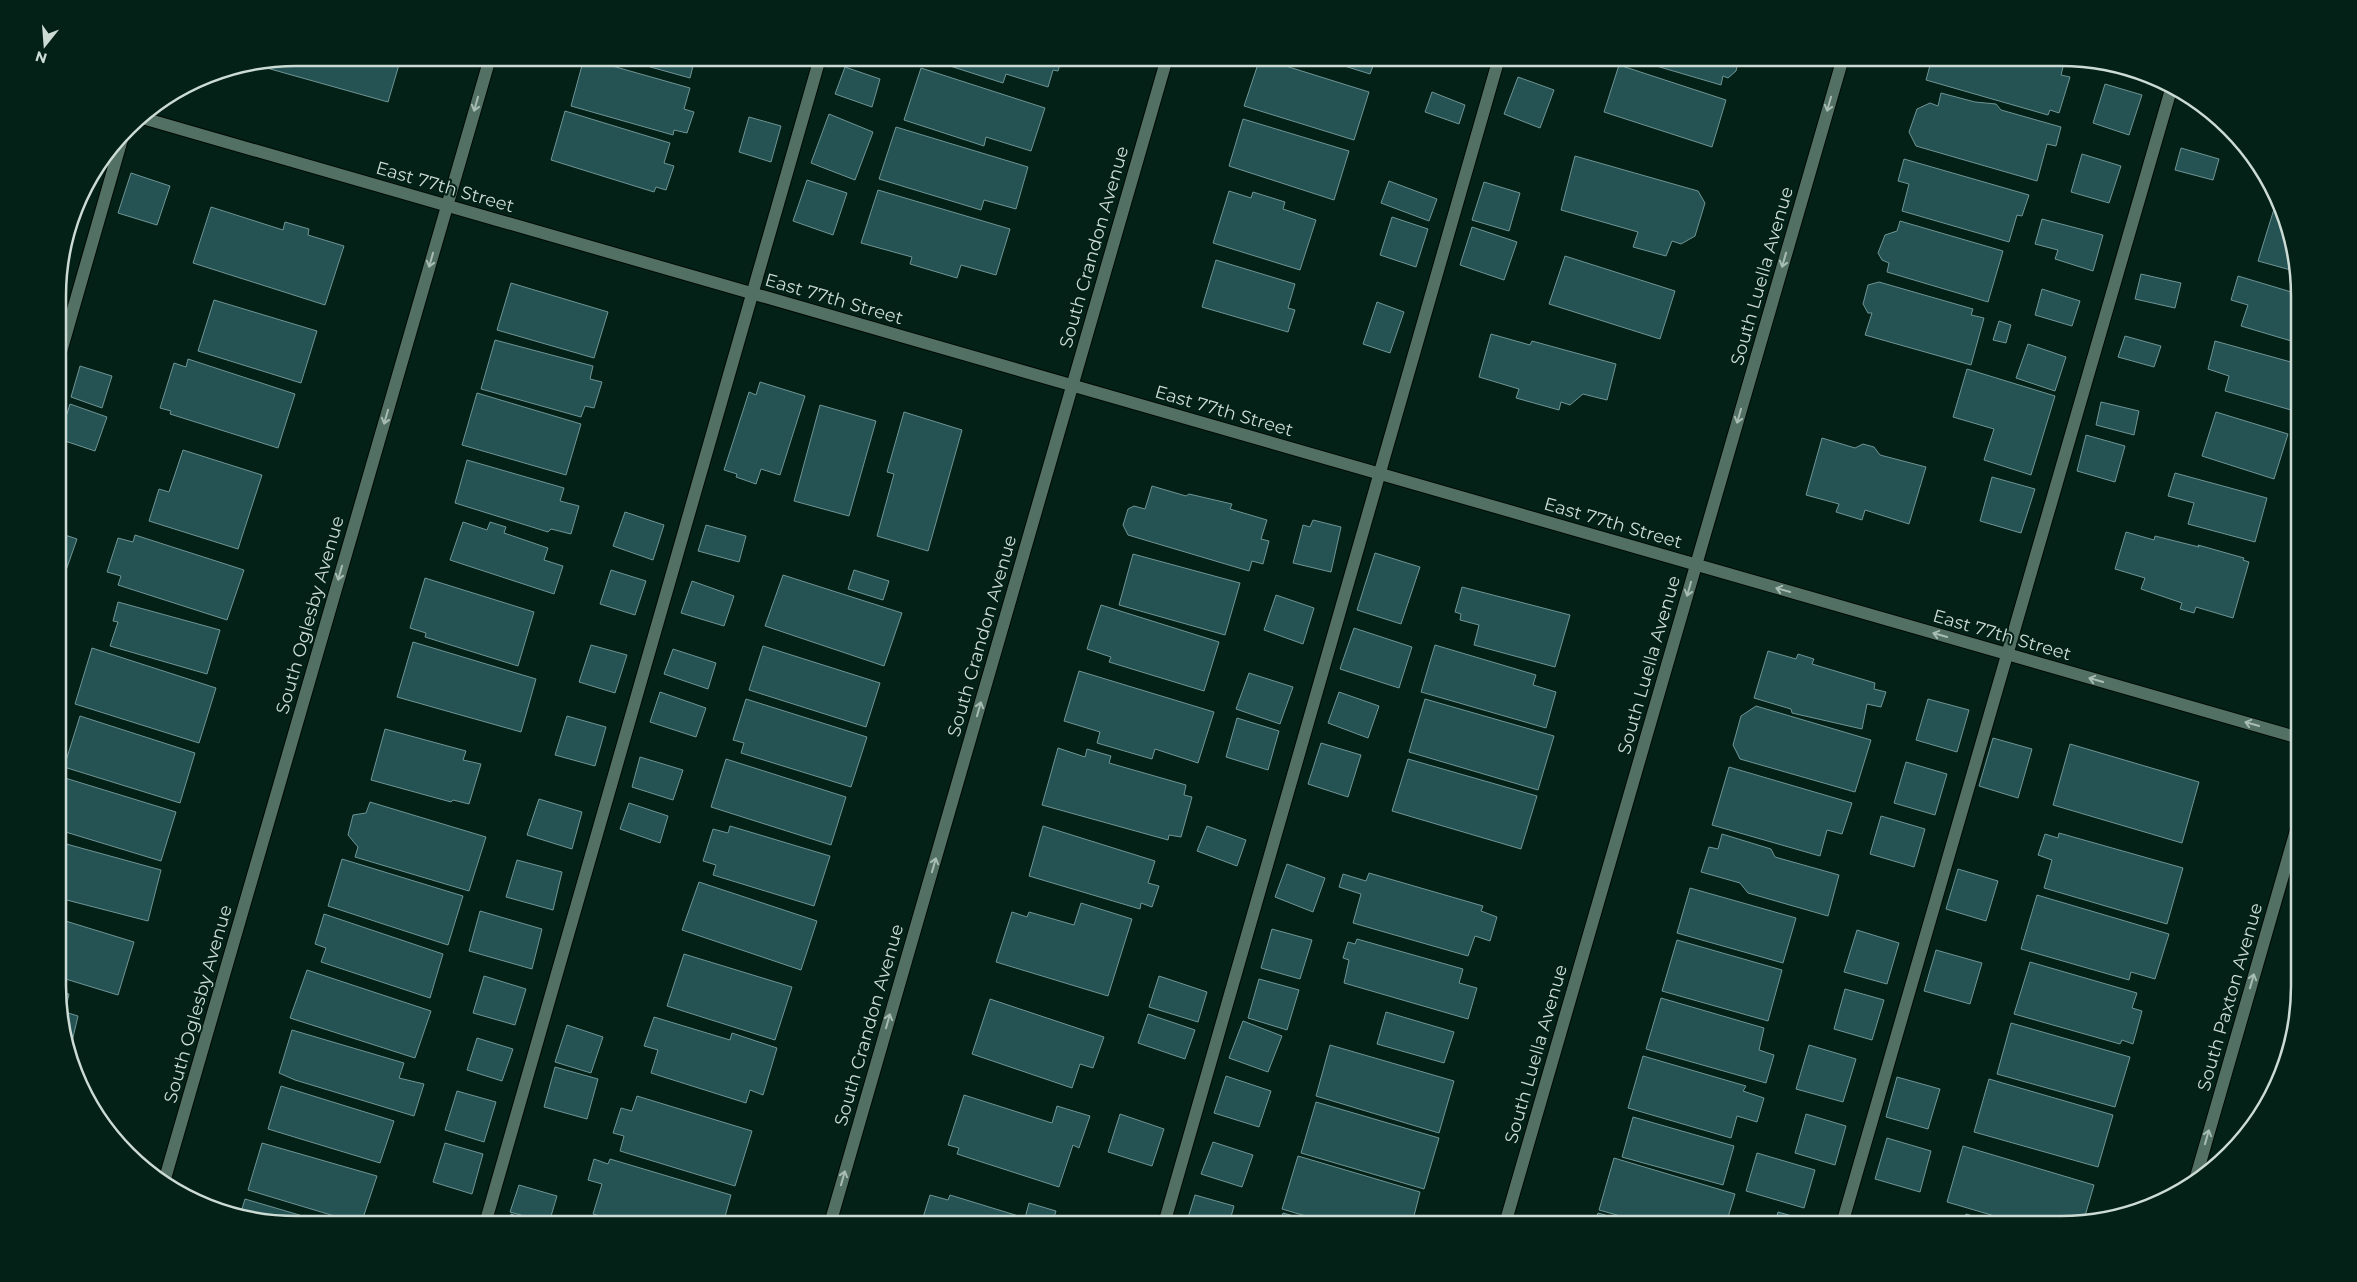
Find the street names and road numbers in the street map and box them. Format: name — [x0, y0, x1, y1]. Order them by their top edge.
street label: South Crandon Avenue — [1055, 143, 1133, 350]
street label: East 77th Street — [373, 157, 517, 217]
street label: South Luella Avenue — [1726, 184, 1798, 368]
street label: East 77th Street — [762, 269, 906, 329]
street label: East 77th Street — [1152, 381, 1296, 441]
street label: East 77th Street — [1541, 493, 1685, 553]
street label: South Oglesby Avenue — [271, 513, 349, 717]
street label: South Crandon Avenue — [943, 532, 1021, 739]
street label: South Luella Avenue — [1613, 573, 1685, 757]
street label: East 77th Street — [1930, 605, 2074, 665]
street label: South Paxton Avenue — [2193, 900, 2267, 1094]
street label: South Oglesby Avenue — [159, 902, 237, 1106]
street label: South Crandon Avenue — [830, 921, 908, 1128]
street label: South Luella Avenue — [1500, 962, 1572, 1146]

